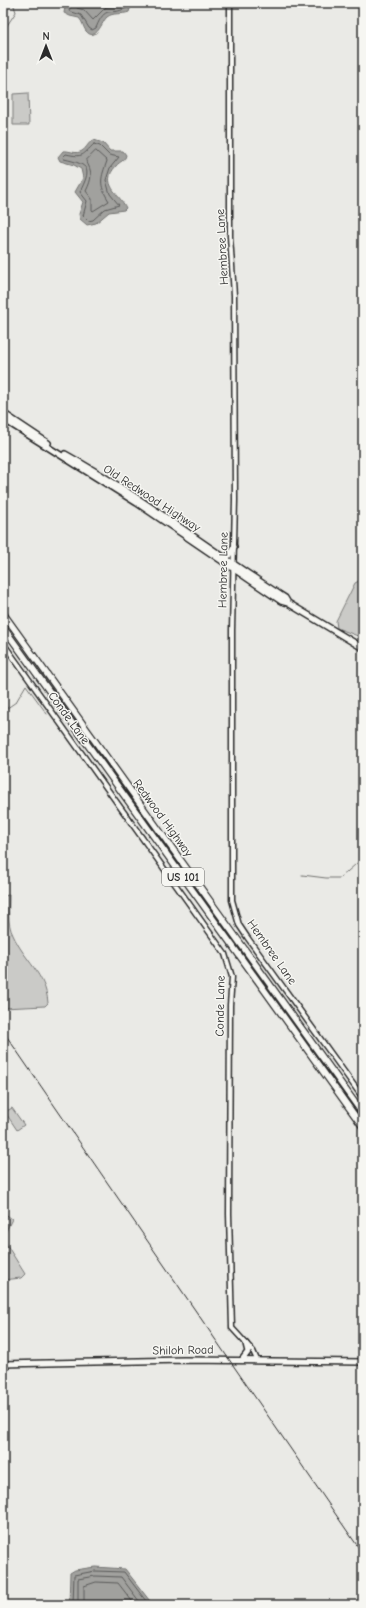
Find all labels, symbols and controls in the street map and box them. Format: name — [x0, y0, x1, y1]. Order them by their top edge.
north arrow — [26, 26, 66, 66]
text: N — [42, 30, 50, 43]
street label: Hembree Lane — [213, 209, 231, 285]
street label: Old Redwood Highway — [101, 461, 204, 535]
street label: Hembree Lane — [215, 532, 231, 608]
street label: Conde Lane — [45, 689, 93, 747]
street label: Redwood Highway — [130, 777, 196, 860]
road number: US 101 — [162, 868, 204, 886]
street label: Hembree Lane — [244, 917, 300, 987]
street label: Conde Lane — [212, 975, 228, 1037]
street label: Shiloh Road — [152, 1342, 214, 1358]

